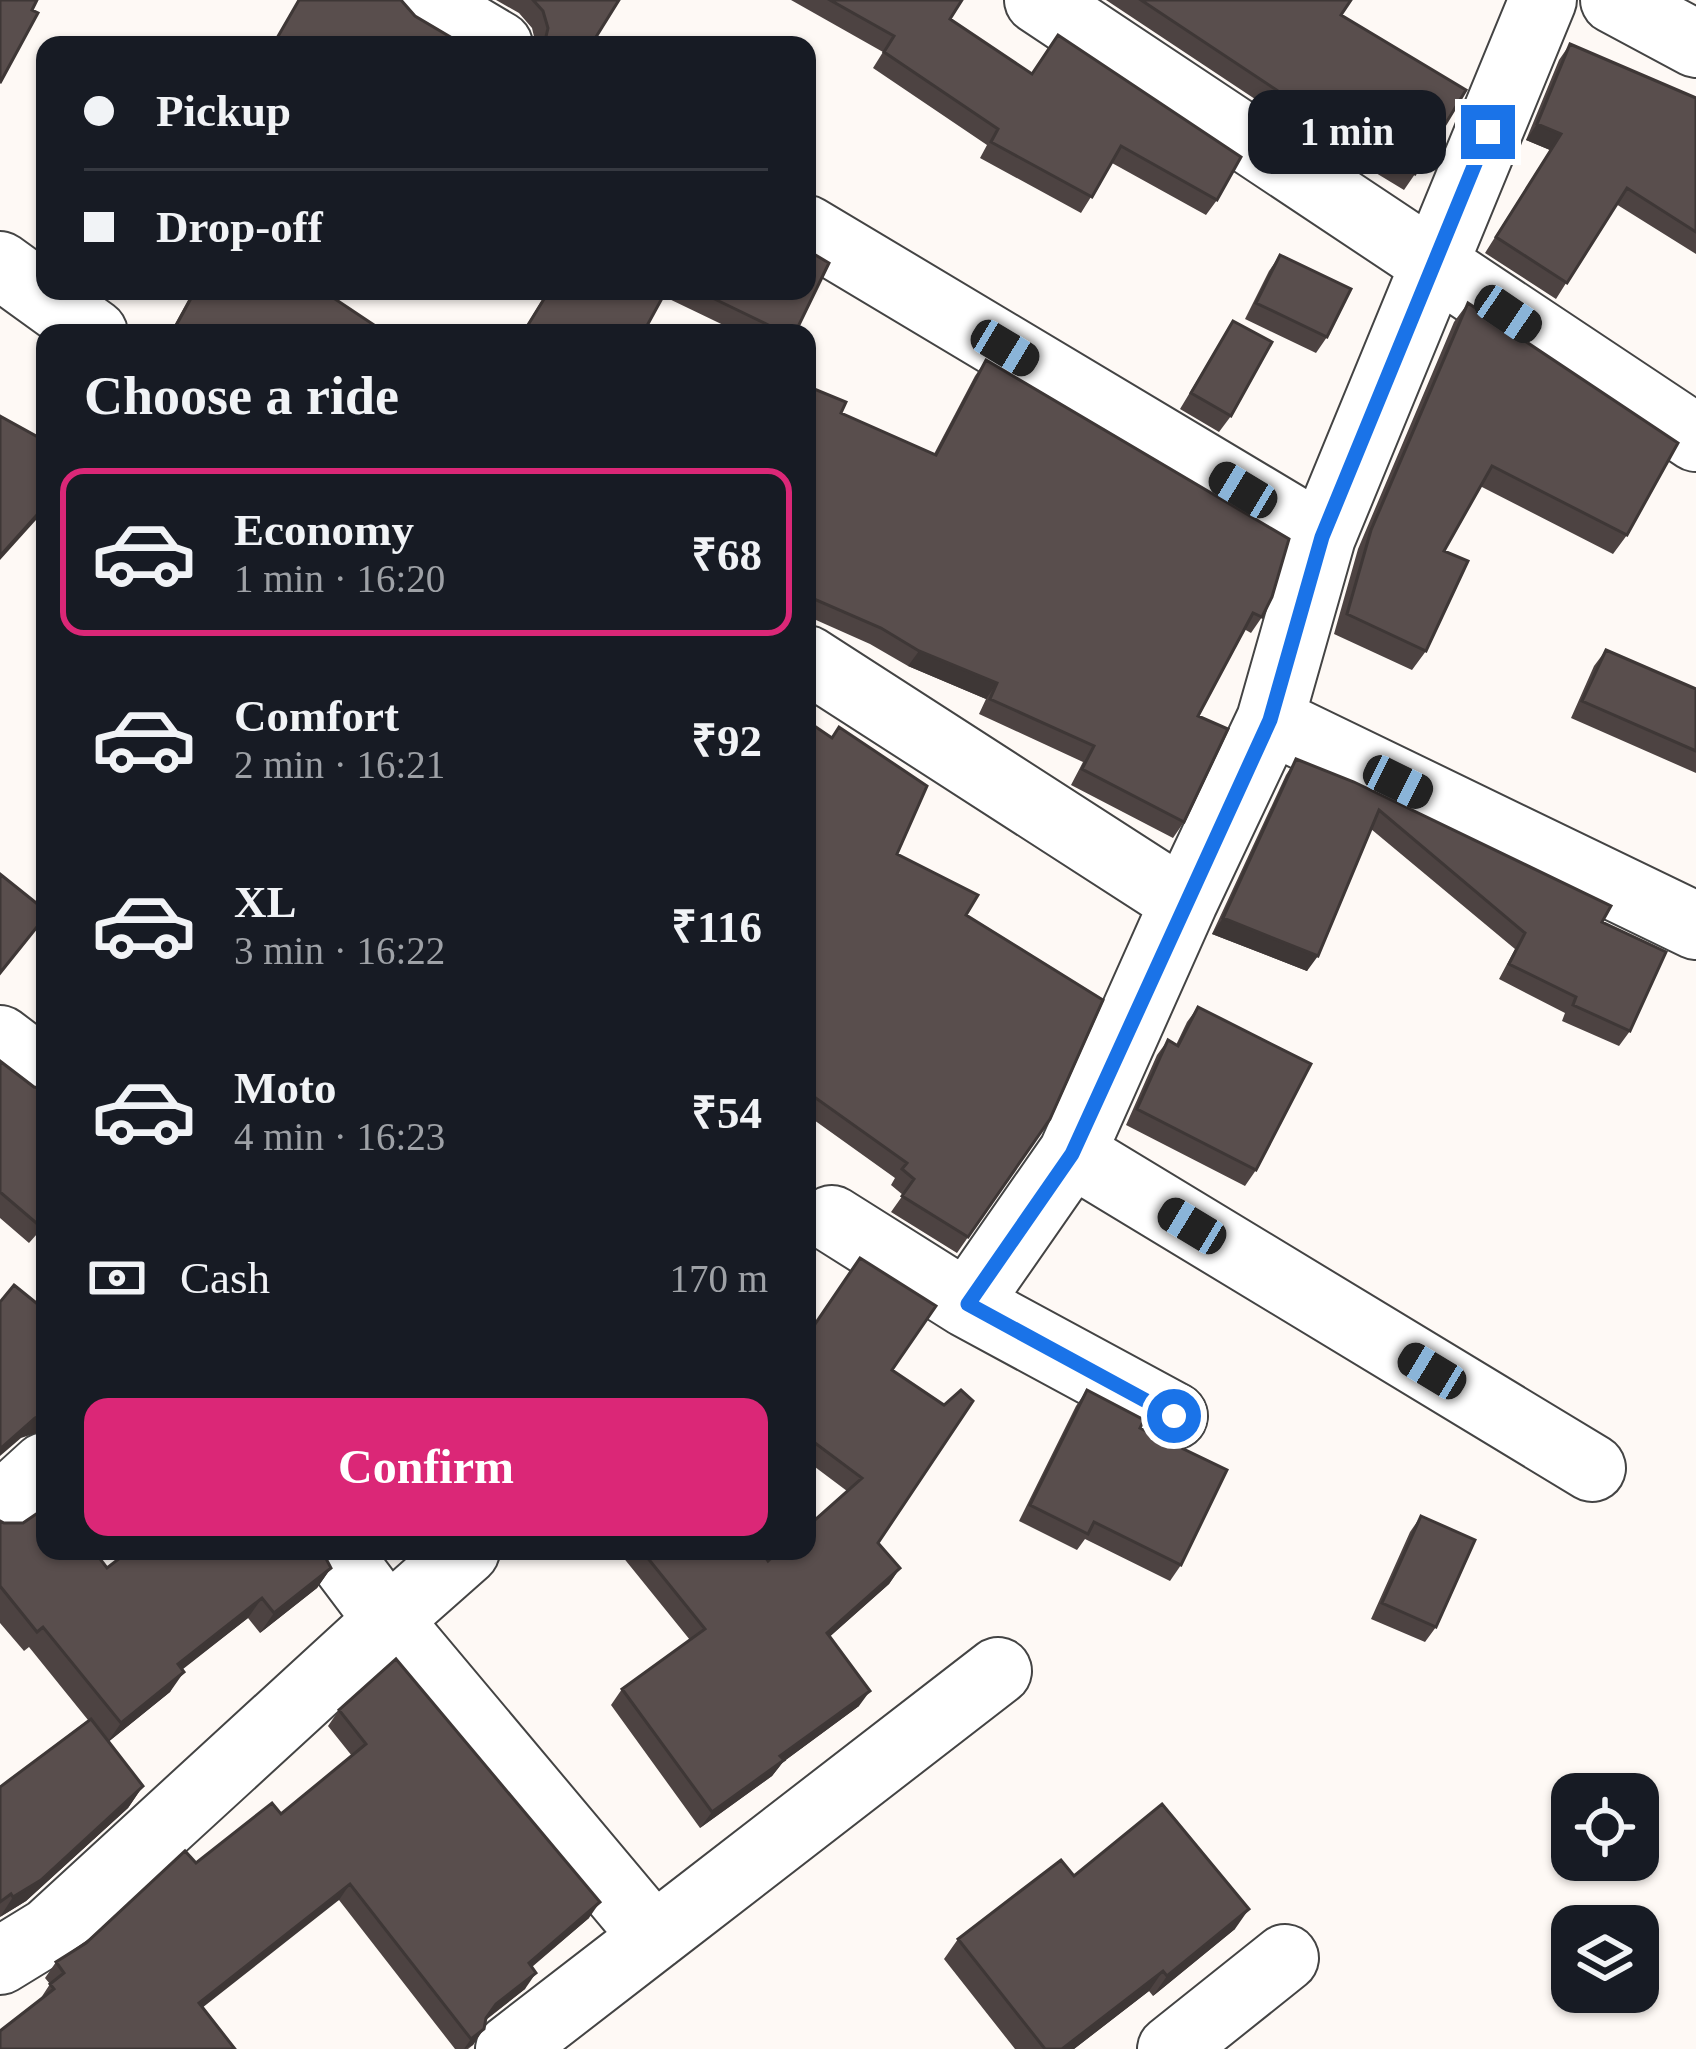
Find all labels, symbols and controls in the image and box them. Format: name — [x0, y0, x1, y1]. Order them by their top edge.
text: Pickup — [156, 86, 291, 136]
callout: 1 min — [1248, 90, 1446, 174]
route end — [1461, 105, 1515, 159]
text: 1 min — [1300, 110, 1394, 153]
text: Drop-off — [156, 202, 323, 252]
car — [1468, 279, 1548, 349]
car — [965, 314, 1045, 382]
text: Choose a ride — [84, 366, 399, 426]
car — [1203, 456, 1283, 524]
icon: car — [90, 498, 198, 606]
text: Economy — [234, 505, 414, 555]
text: ₹68 — [691, 530, 762, 580]
text: 1 min · 16:20 — [234, 557, 445, 600]
icon: car — [90, 684, 198, 792]
text: Comfort — [234, 691, 399, 741]
text: ₹92 — [691, 716, 762, 766]
text: 2 min · 16:21 — [234, 743, 445, 786]
car — [1358, 750, 1438, 814]
icon: car — [90, 870, 198, 978]
text: XL — [234, 877, 297, 927]
text: ₹116 — [671, 902, 762, 952]
text: 3 min · 16:22 — [234, 929, 445, 972]
icon: car — [90, 1056, 198, 1164]
text: Moto — [234, 1063, 336, 1113]
text: ₹54 — [691, 1088, 762, 1138]
text: 4 min · 16:23 — [234, 1115, 445, 1158]
car — [1152, 1192, 1232, 1260]
icon: cash — [84, 1245, 150, 1311]
text: Cash — [180, 1253, 270, 1303]
text: 170 m — [669, 1257, 768, 1300]
car — [1392, 1337, 1472, 1405]
route start — [1147, 1389, 1201, 1443]
button: Confirm — [84, 1398, 768, 1536]
map controls — [1551, 1773, 1659, 2013]
button: locate — [1551, 1773, 1659, 1881]
button: layers — [1551, 1905, 1659, 2013]

